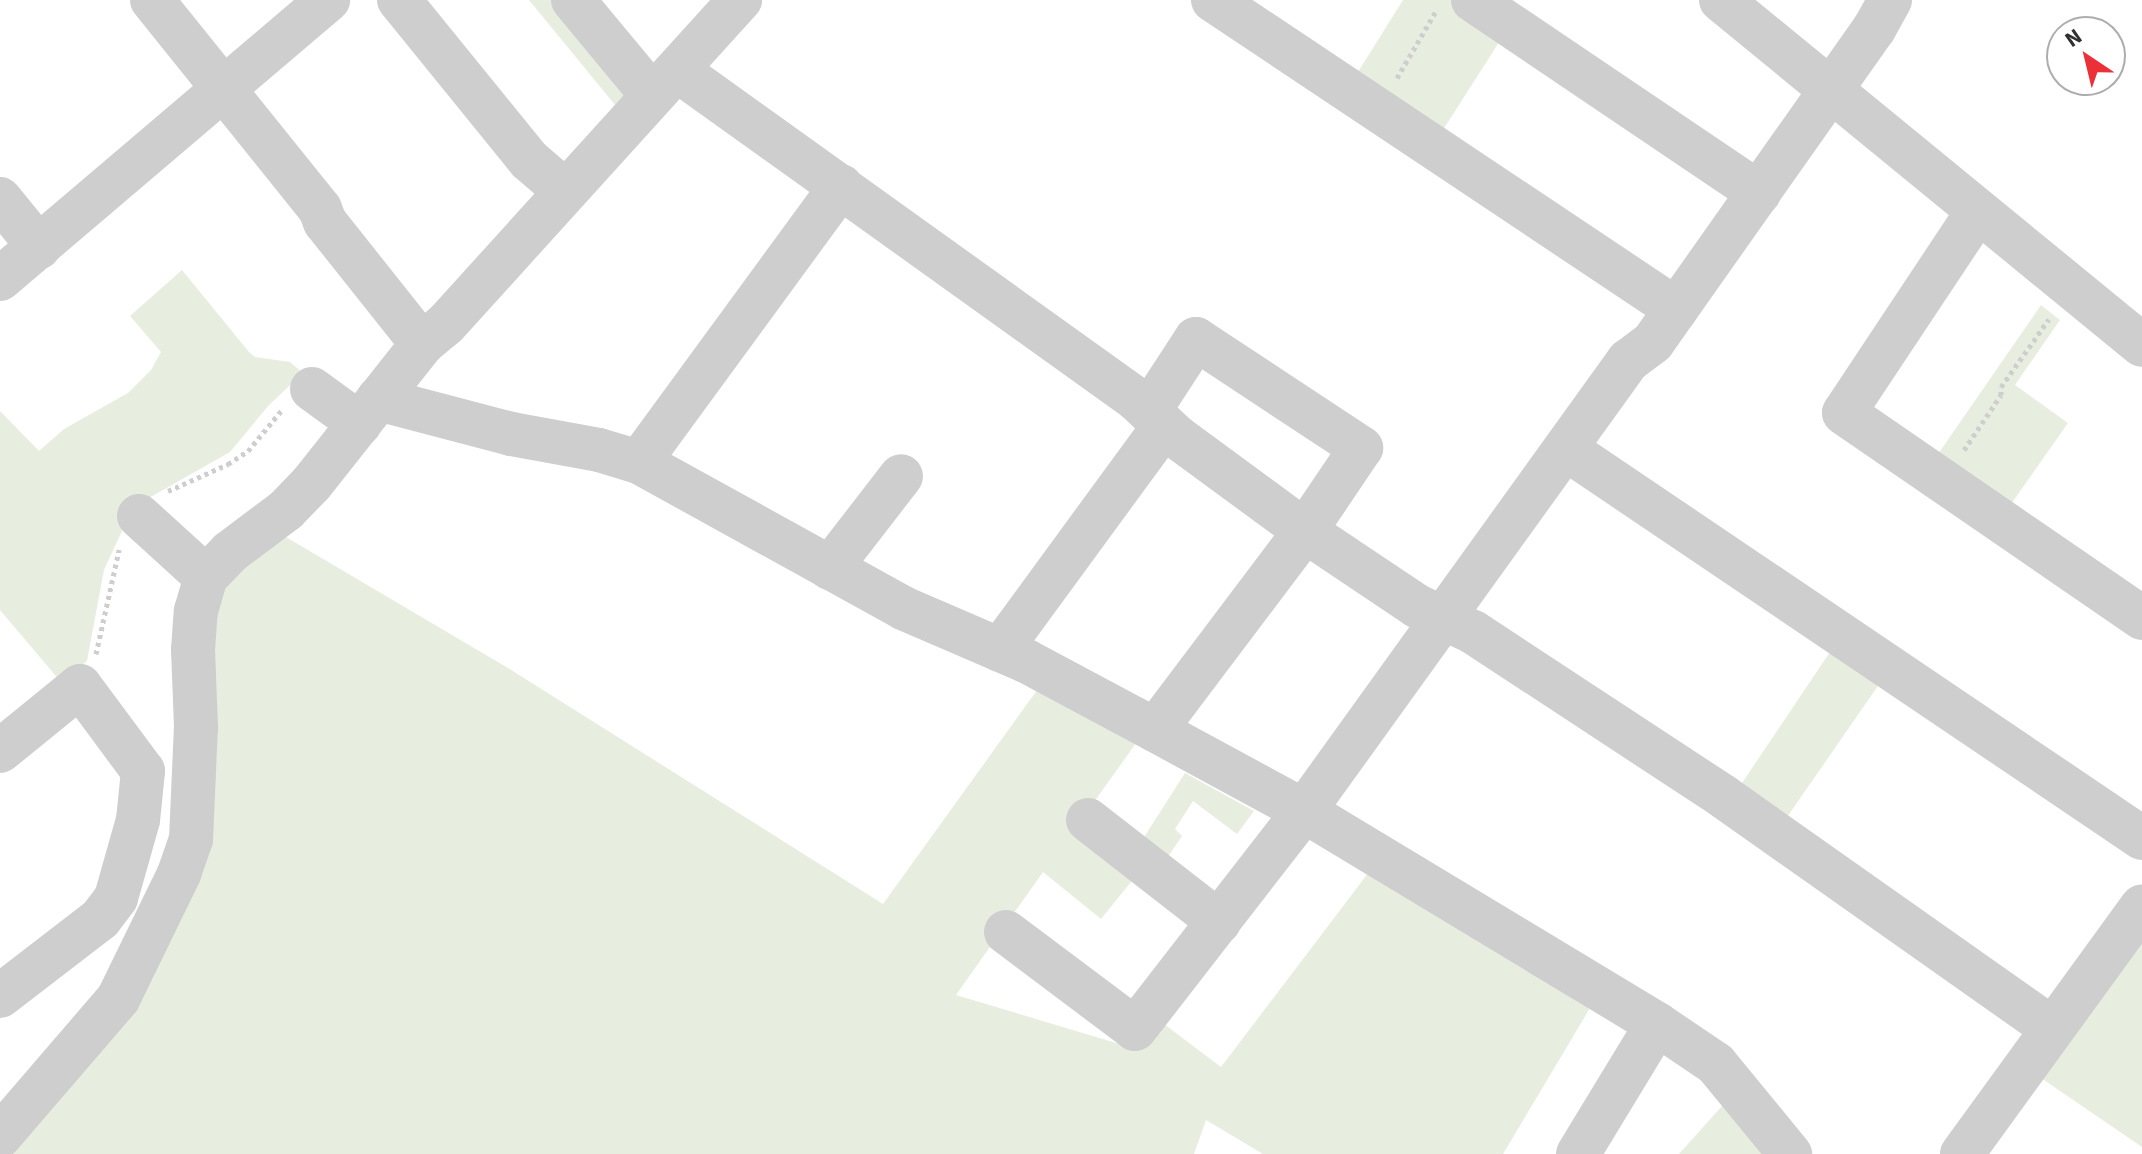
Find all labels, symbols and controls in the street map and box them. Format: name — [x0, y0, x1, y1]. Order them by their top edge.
north arrow — [2046, 16, 2126, 96]
text: N — [2058, 21, 2089, 55]

